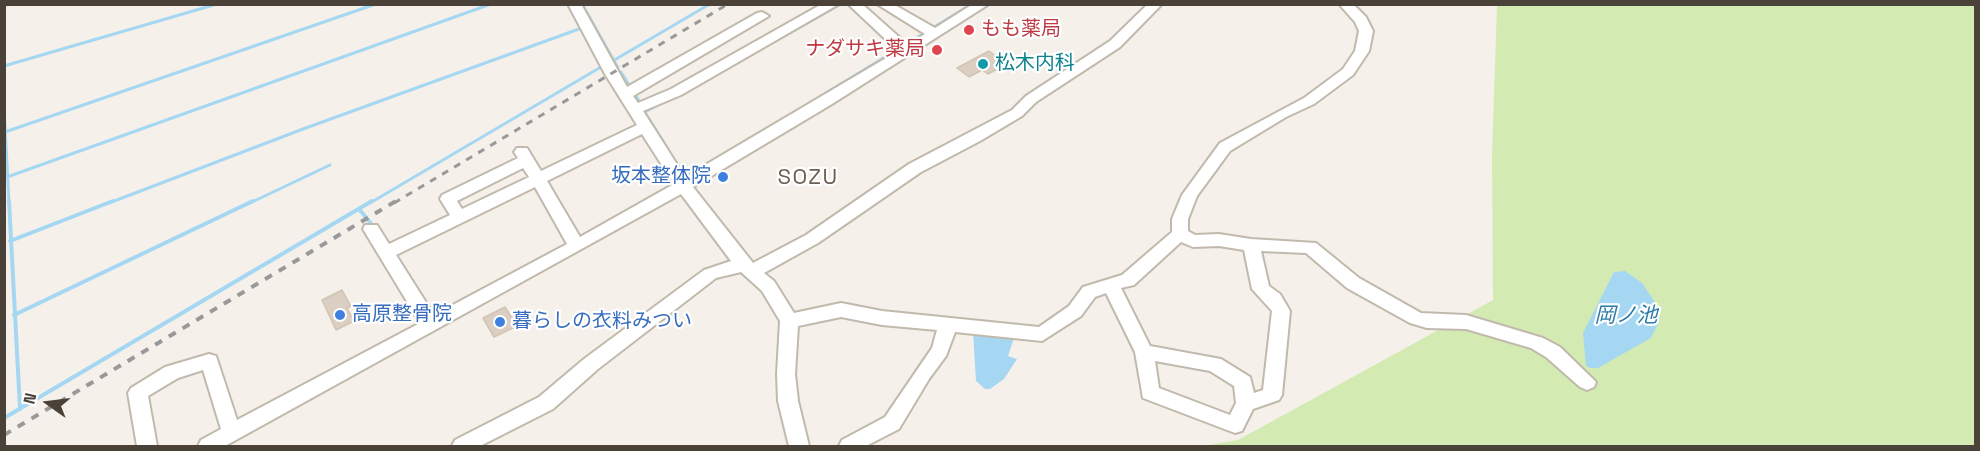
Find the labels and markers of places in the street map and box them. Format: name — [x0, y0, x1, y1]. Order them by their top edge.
place label: もも薬局 — [981, 18, 1061, 42]
marker: もも薬局 — [962, 23, 976, 37]
place label: ナダサキ薬局 — [805, 38, 925, 62]
marker: ナダサキ薬局 — [930, 43, 944, 57]
place label: 松木内科 — [995, 52, 1075, 76]
marker: 松木内科 — [976, 57, 990, 71]
place label: 坂本整体院 — [611, 165, 711, 189]
marker: 坂本整体院 — [716, 170, 730, 184]
place label: 高原整骨院 — [352, 303, 452, 327]
marker: 高原整骨院 — [333, 308, 347, 322]
place label: 暮らしの衣料みつい — [512, 310, 692, 334]
marker: 暮らしの衣料みつい — [493, 315, 507, 329]

